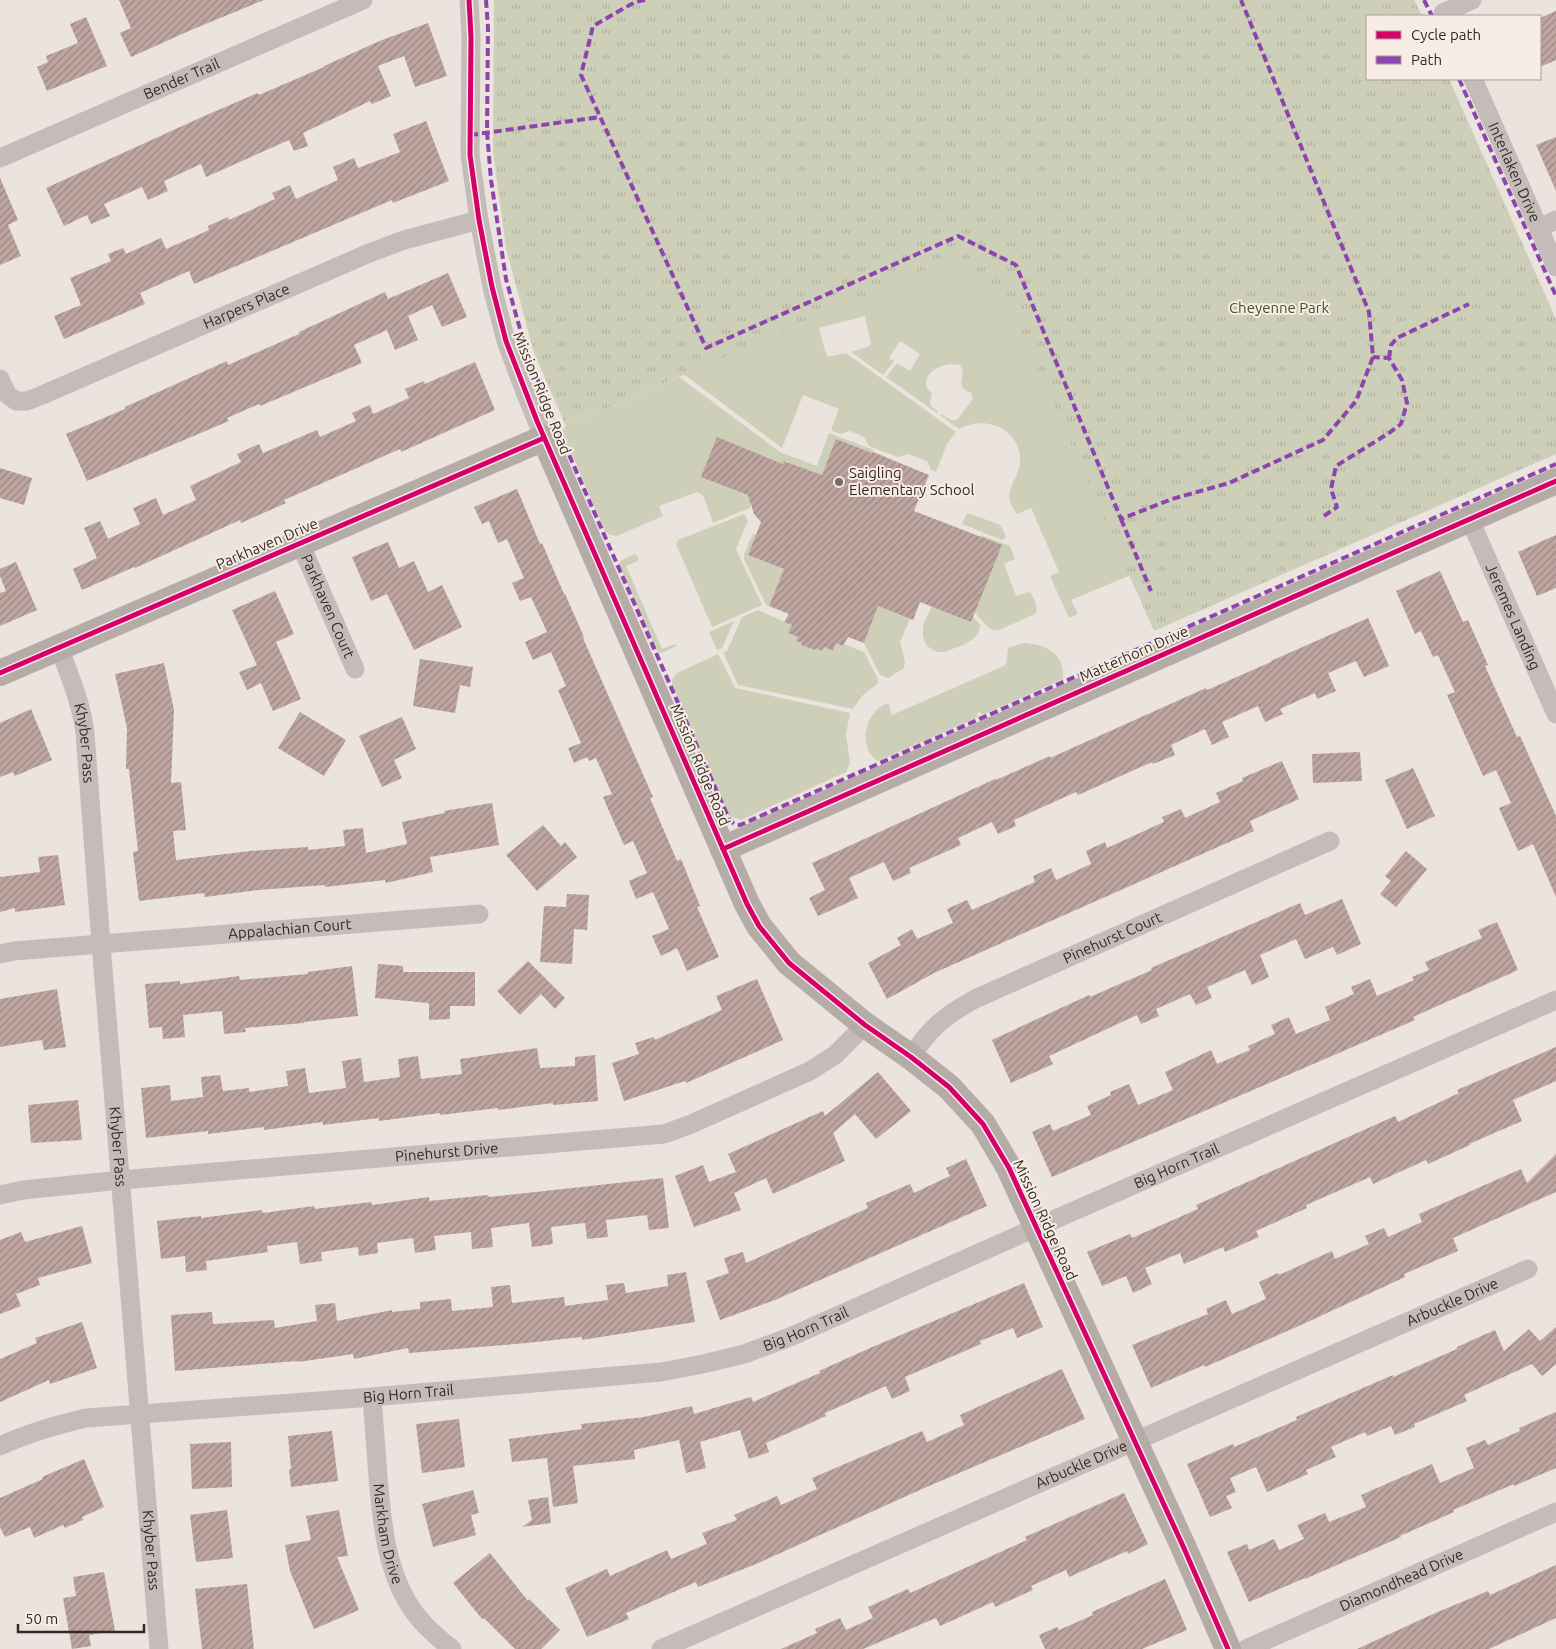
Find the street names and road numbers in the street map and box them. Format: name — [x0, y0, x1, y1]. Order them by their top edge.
street label: Bender Trail — [141, 54, 222, 103]
street label: Interlaken Drive — [1485, 120, 1544, 225]
street label: Harpers Place — [200, 280, 292, 332]
street label: Mission Ridge Road — [510, 329, 575, 457]
street label: Parkhaven Drive — [213, 514, 320, 573]
street label: Parkhaven Court — [298, 551, 358, 661]
street label: Jeremes Landing — [1482, 561, 1544, 672]
street label: Matterhorn Drive — [1077, 622, 1191, 685]
street label: Khyber Pass — [71, 701, 98, 784]
street label: Mission Ridge Road — [667, 701, 734, 828]
street label: Pinehurst Court — [1060, 908, 1164, 967]
street label: Appalachian Court — [227, 915, 352, 942]
street label: Khyber Pass — [106, 1106, 130, 1187]
street label: Pinehurst Drive — [394, 1139, 499, 1165]
street label: Big Horn Trail — [1131, 1140, 1221, 1192]
street label: Mission Ridge Road — [1010, 1157, 1081, 1283]
street label: Arbuckle Drive — [1404, 1274, 1501, 1329]
street label: Big Horn Trail — [761, 1303, 851, 1354]
street label: Big Horn Trail — [362, 1381, 455, 1406]
street label: Arbuckle Drive — [1033, 1437, 1130, 1492]
street label: Markham Drive — [371, 1483, 407, 1586]
street label: Khyber Pass — [140, 1509, 163, 1591]
street label: Diamondhead Drive — [1337, 1545, 1466, 1615]

